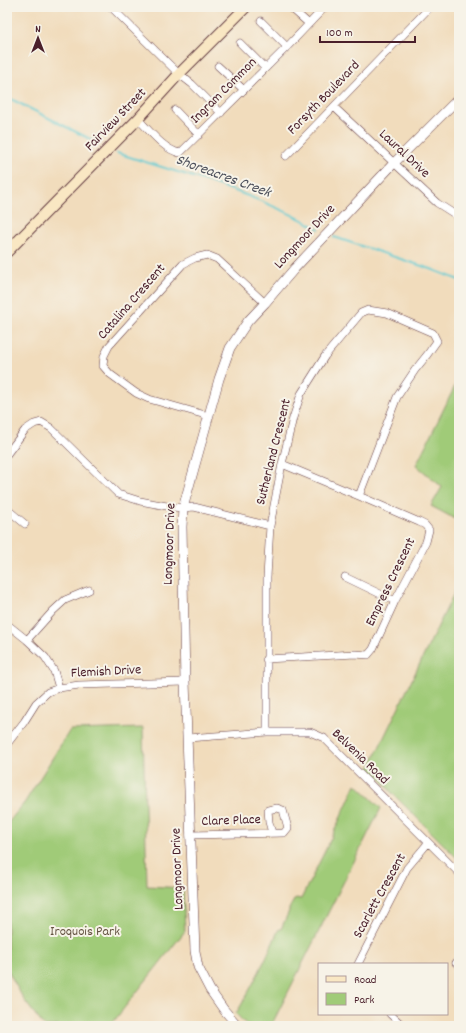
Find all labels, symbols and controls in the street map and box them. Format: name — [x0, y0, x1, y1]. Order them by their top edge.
north arrow — [18, 18, 58, 58]
scale bar — [320, 18, 415, 44]
text: N — [35, 22, 41, 38]
text: 100 m — [326, 25, 353, 42]
street label: Ingram Common — [186, 53, 262, 129]
street label: Forsyth Boulevard — [283, 56, 365, 140]
street label: Fairview Street — [81, 84, 151, 156]
street label: Laural Drive — [374, 125, 434, 183]
water label: Shoreacres Creek — [172, 150, 275, 205]
street label: Longmoor Drive — [270, 200, 340, 274]
street label: Catalina Crescent — [93, 260, 171, 344]
street label: Sutherland Crescent — [251, 397, 297, 507]
street label: Longmoor Drive — [159, 503, 181, 585]
street label: Empress Crescent — [361, 534, 421, 630]
street label: Flemish Drive — [70, 660, 142, 684]
street label: Belvenia Road — [327, 724, 393, 790]
street label: Clare Place — [201, 810, 261, 832]
street label: Longmoor Drive — [167, 828, 189, 910]
street label: Scarlett Crescent — [348, 850, 412, 942]
park label: Iroquois Park — [50, 922, 120, 942]
legend — [318, 963, 448, 1015]
text: Road — [354, 972, 376, 989]
text: Park — [354, 992, 375, 1009]

